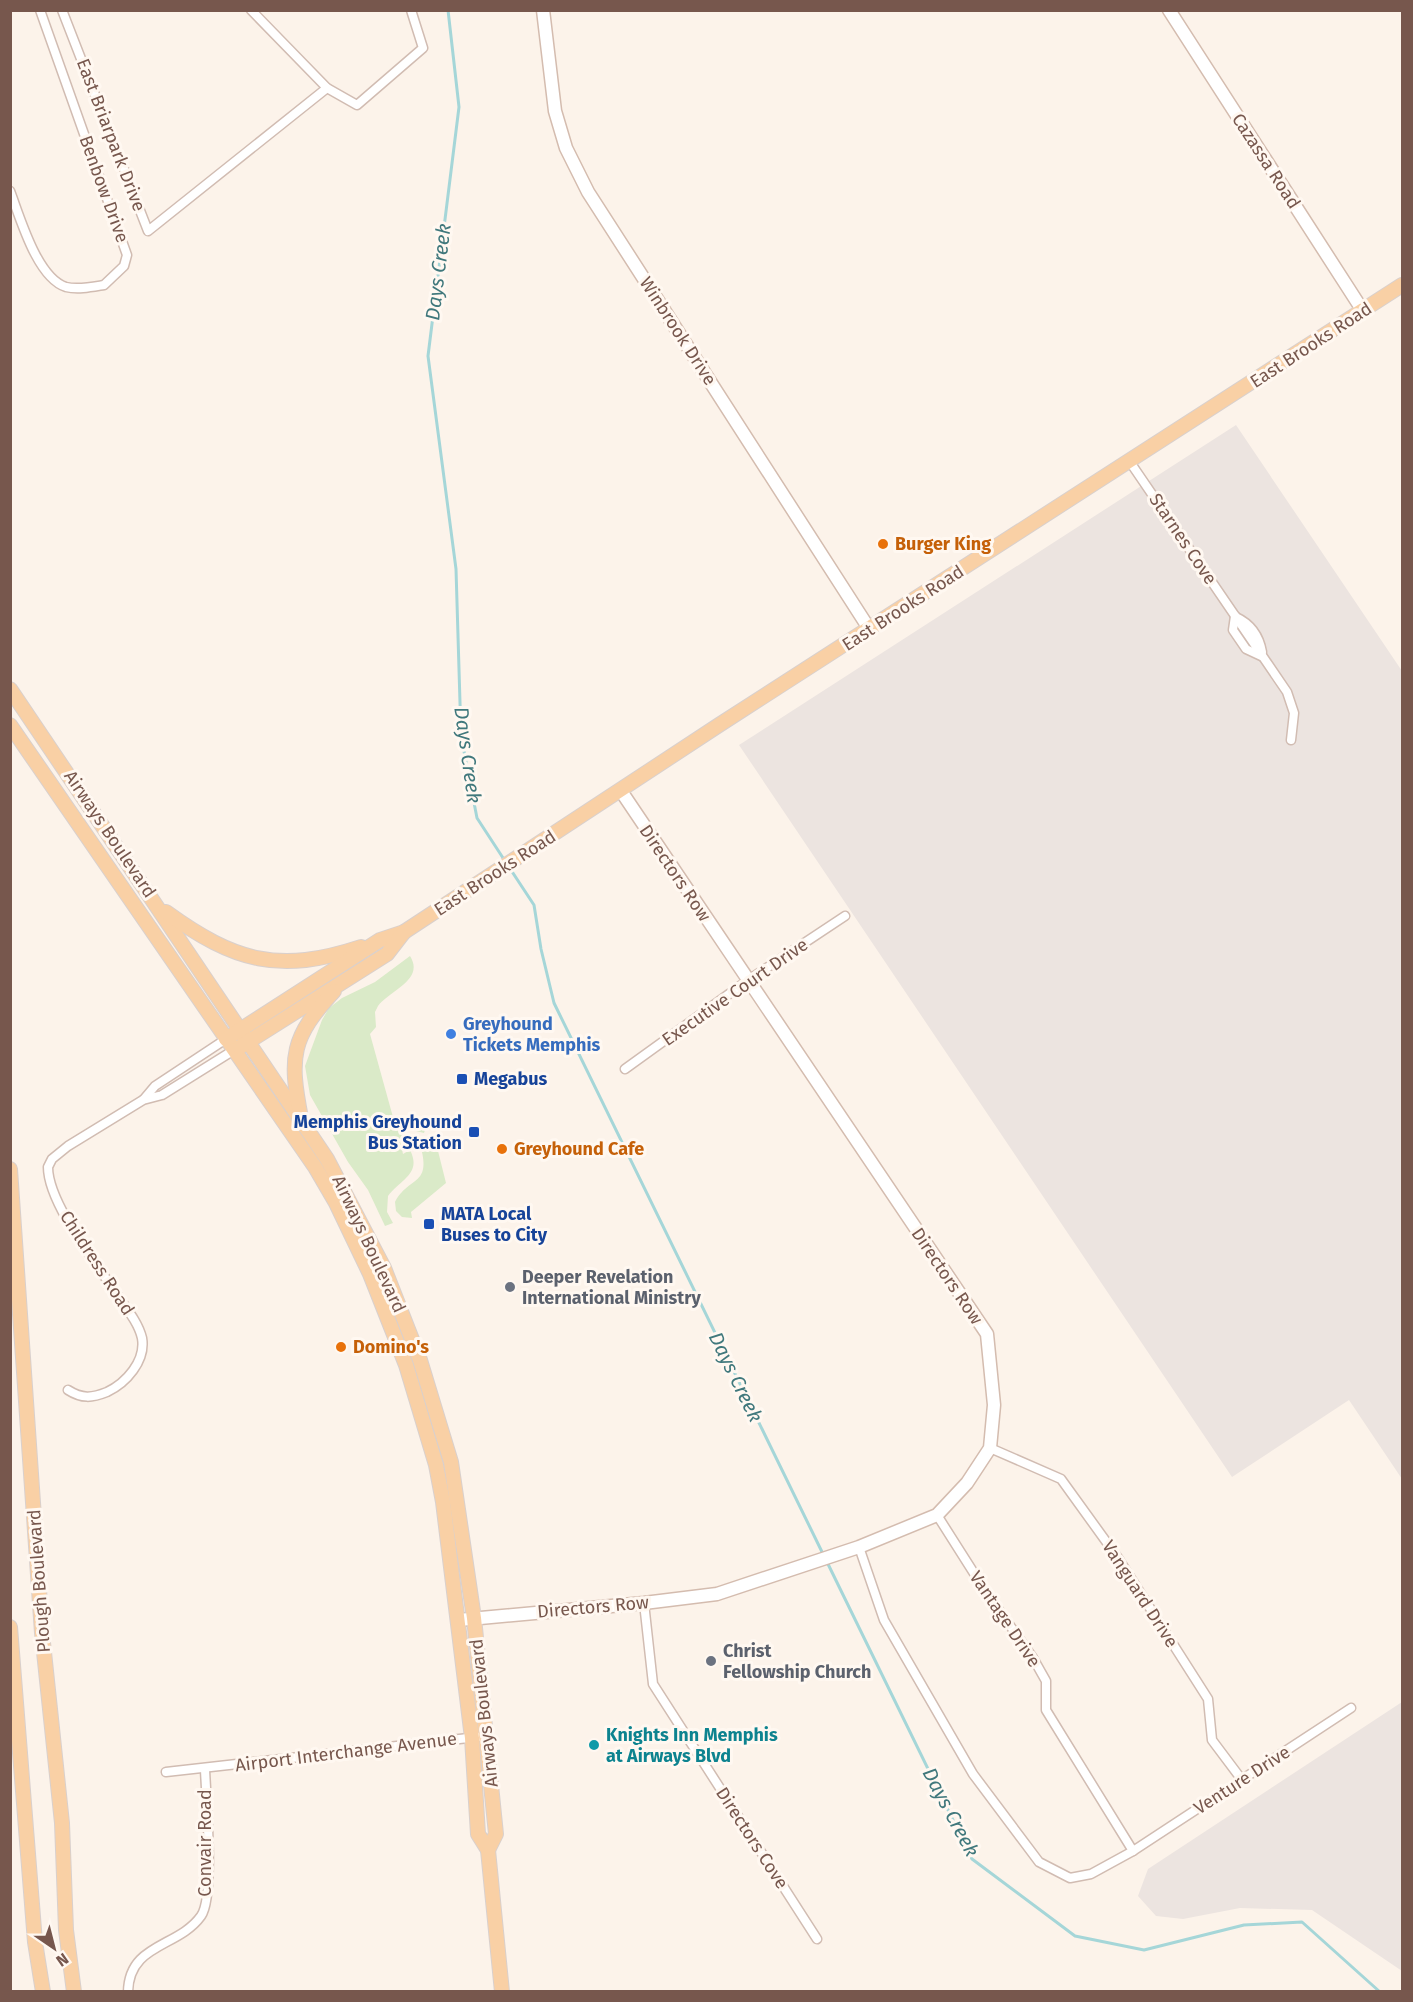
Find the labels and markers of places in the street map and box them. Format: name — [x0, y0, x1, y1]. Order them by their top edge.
place label: Burger King — [895, 533, 991, 555]
marker: Burger King — [876, 537, 890, 551]
place label: Greyhound Tickets Memphis — [463, 1013, 600, 1056]
marker: Greyhound Tickets Memphis — [444, 1027, 458, 1041]
place label: Megabus — [474, 1068, 547, 1090]
marker: Megabus — [455, 1072, 469, 1086]
place label: Memphis Greyhound Bus Station — [294, 1111, 462, 1154]
marker: Memphis Greyhound Bus Station — [467, 1125, 481, 1139]
place label: Greyhound Cafe — [514, 1138, 644, 1160]
marker: Greyhound Cafe — [495, 1142, 509, 1156]
place label: MATA Local Buses to City — [441, 1203, 548, 1246]
marker: MATA Local Buses to City — [422, 1217, 436, 1231]
place label: Deeper Revelation International Ministry — [522, 1266, 701, 1309]
marker: Deeper Revelation International Ministry — [503, 1280, 517, 1294]
place label: Domino's — [353, 1336, 429, 1358]
marker: Domino's — [334, 1340, 348, 1354]
place label: Christ Fellowship Church — [723, 1640, 871, 1683]
marker: Christ Fellowship Church — [704, 1654, 718, 1668]
place label: Knights Inn Memphis at Airways Blvd — [606, 1724, 778, 1767]
marker: Knights Inn Memphis at Airways Blvd — [587, 1738, 601, 1752]

